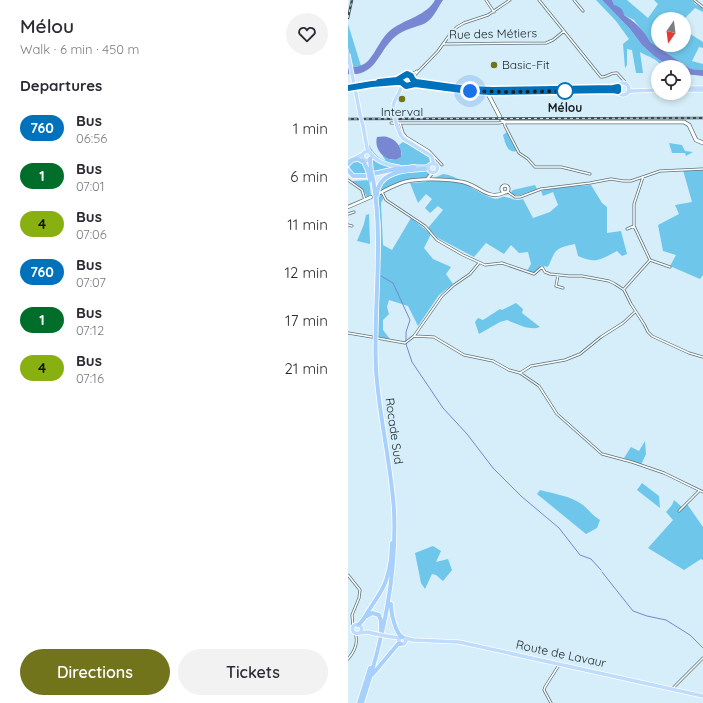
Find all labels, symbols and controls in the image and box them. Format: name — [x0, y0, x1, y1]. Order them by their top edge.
north arrow — [651, 12, 691, 52]
map controls — [651, 12, 691, 100]
button: heart — [286, 13, 328, 55]
text: Mélou — [20, 14, 74, 38]
street label: Rue des Métiers — [449, 25, 538, 42]
text: Walk · 6 min · 450 m — [20, 41, 139, 57]
place label: Basic-Fit — [502, 57, 550, 72]
marker: Basic-Fit — [489, 60, 499, 70]
button: locate — [651, 60, 691, 100]
text: Departures — [20, 76, 102, 95]
your location — [460, 81, 480, 101]
marker: Mélou — [556, 82, 574, 100]
marker: Interval — [397, 94, 407, 104]
place label: Mélou — [548, 100, 582, 115]
place label: Interval — [381, 104, 423, 119]
text: Bus — [76, 111, 102, 130]
text: 760 — [30, 119, 54, 137]
text: 1 min — [293, 119, 328, 138]
text: 06:56 — [76, 130, 107, 146]
text: Bus — [76, 159, 102, 178]
text: 1 — [39, 167, 45, 185]
text: 6 min — [290, 167, 328, 186]
text: 07:01 — [76, 178, 105, 194]
text: Bus — [76, 207, 102, 226]
text: 4 — [38, 215, 46, 233]
text: 11 min — [287, 215, 328, 234]
text: 07:06 — [76, 226, 107, 242]
text: Bus — [76, 255, 102, 274]
text: 760 — [30, 263, 54, 281]
text: 12 min — [284, 263, 328, 282]
text: 07:07 — [76, 274, 106, 290]
text: Bus — [76, 303, 102, 322]
text: 1 — [39, 311, 45, 329]
text: 17 min — [285, 311, 328, 330]
text: 07:12 — [76, 322, 104, 338]
text: Bus — [76, 351, 102, 370]
text: 4 — [38, 359, 46, 377]
text: 21 min — [284, 359, 328, 378]
text: 07:16 — [76, 370, 104, 386]
street label: Rocade Sud — [382, 397, 407, 465]
street label: Route de Lavaur — [515, 637, 608, 670]
button: Directions — [20, 649, 170, 695]
button: Tickets — [178, 649, 328, 695]

